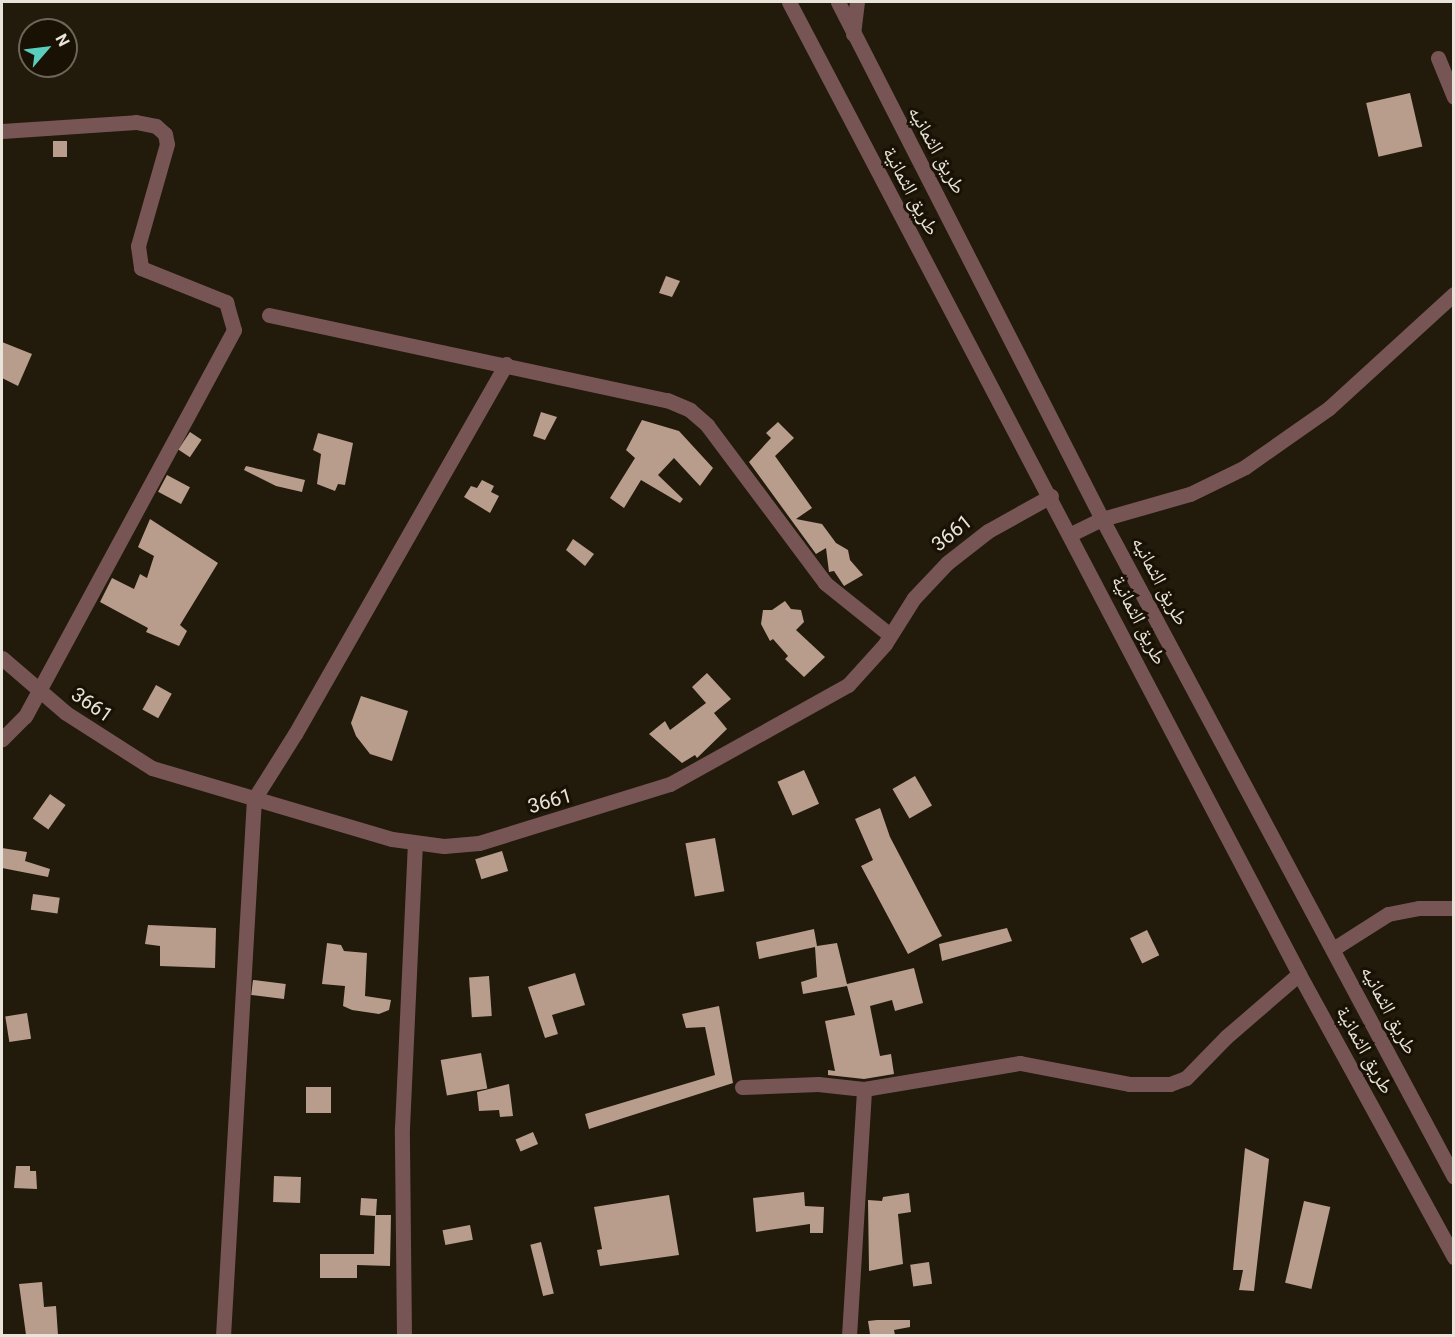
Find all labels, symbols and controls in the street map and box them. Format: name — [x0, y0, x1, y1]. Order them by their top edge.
north arrow — [18, 18, 78, 78]
text: N — [52, 31, 74, 50]
street label: طريق الثمانيه — [903, 102, 971, 198]
street label: طريق الثمانية — [878, 142, 944, 240]
street label: 3661 — [927, 510, 977, 556]
street label: طريق الثمانيه — [1127, 532, 1193, 630]
street label: طريق الثمانية — [1106, 571, 1172, 669]
street label: 3661 — [67, 682, 117, 728]
street label: 3661 — [525, 783, 575, 819]
street label: طريق الثمانيه — [1356, 961, 1422, 1059]
street label: طريق الثمانية — [1331, 1002, 1399, 1098]

